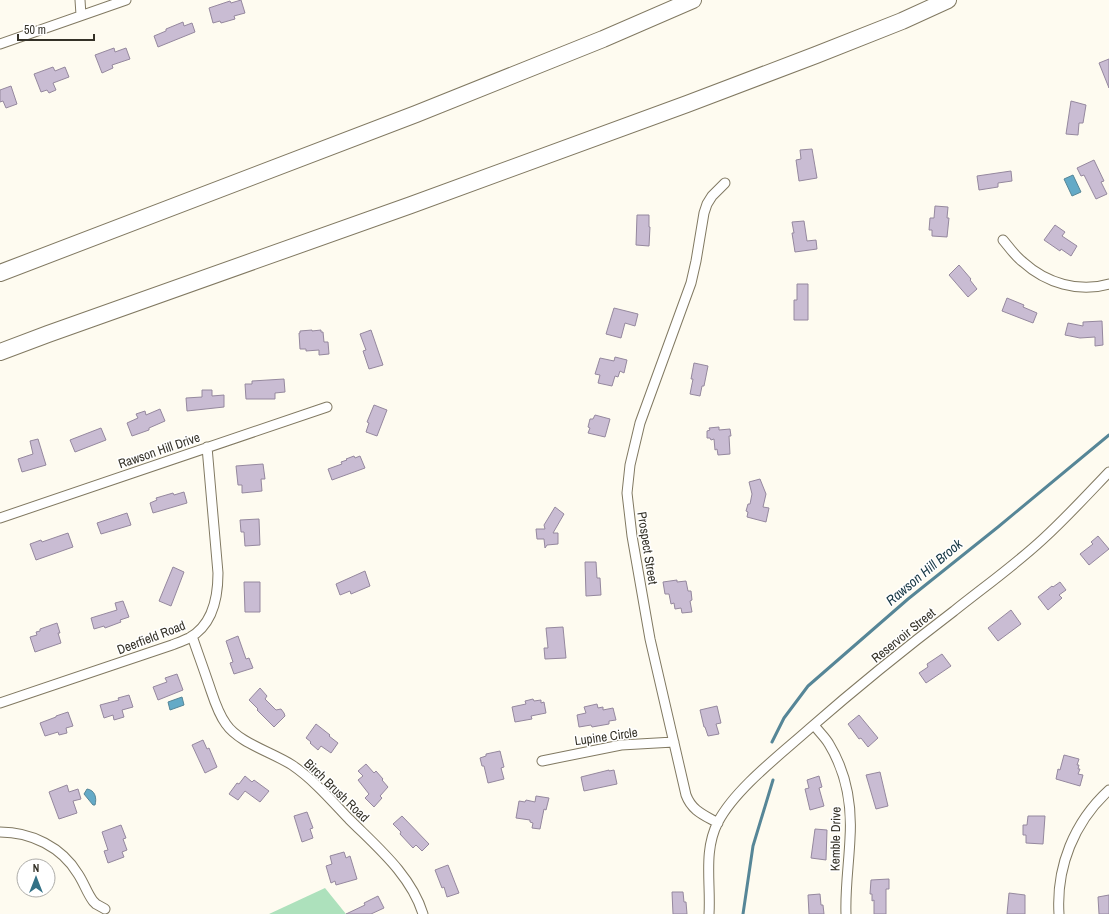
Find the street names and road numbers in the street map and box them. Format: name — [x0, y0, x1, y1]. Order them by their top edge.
street label: Rawson Hill Drive — [116, 429, 202, 472]
street label: Prospect Street — [633, 510, 662, 586]
street label: Reservoir Street — [868, 604, 939, 666]
street label: Deerfield Road — [115, 617, 188, 658]
street label: Lupine Circle — [573, 724, 639, 749]
street label: Birch Brush Road — [300, 755, 373, 826]
street label: Kemble Drive — [826, 807, 845, 871]

